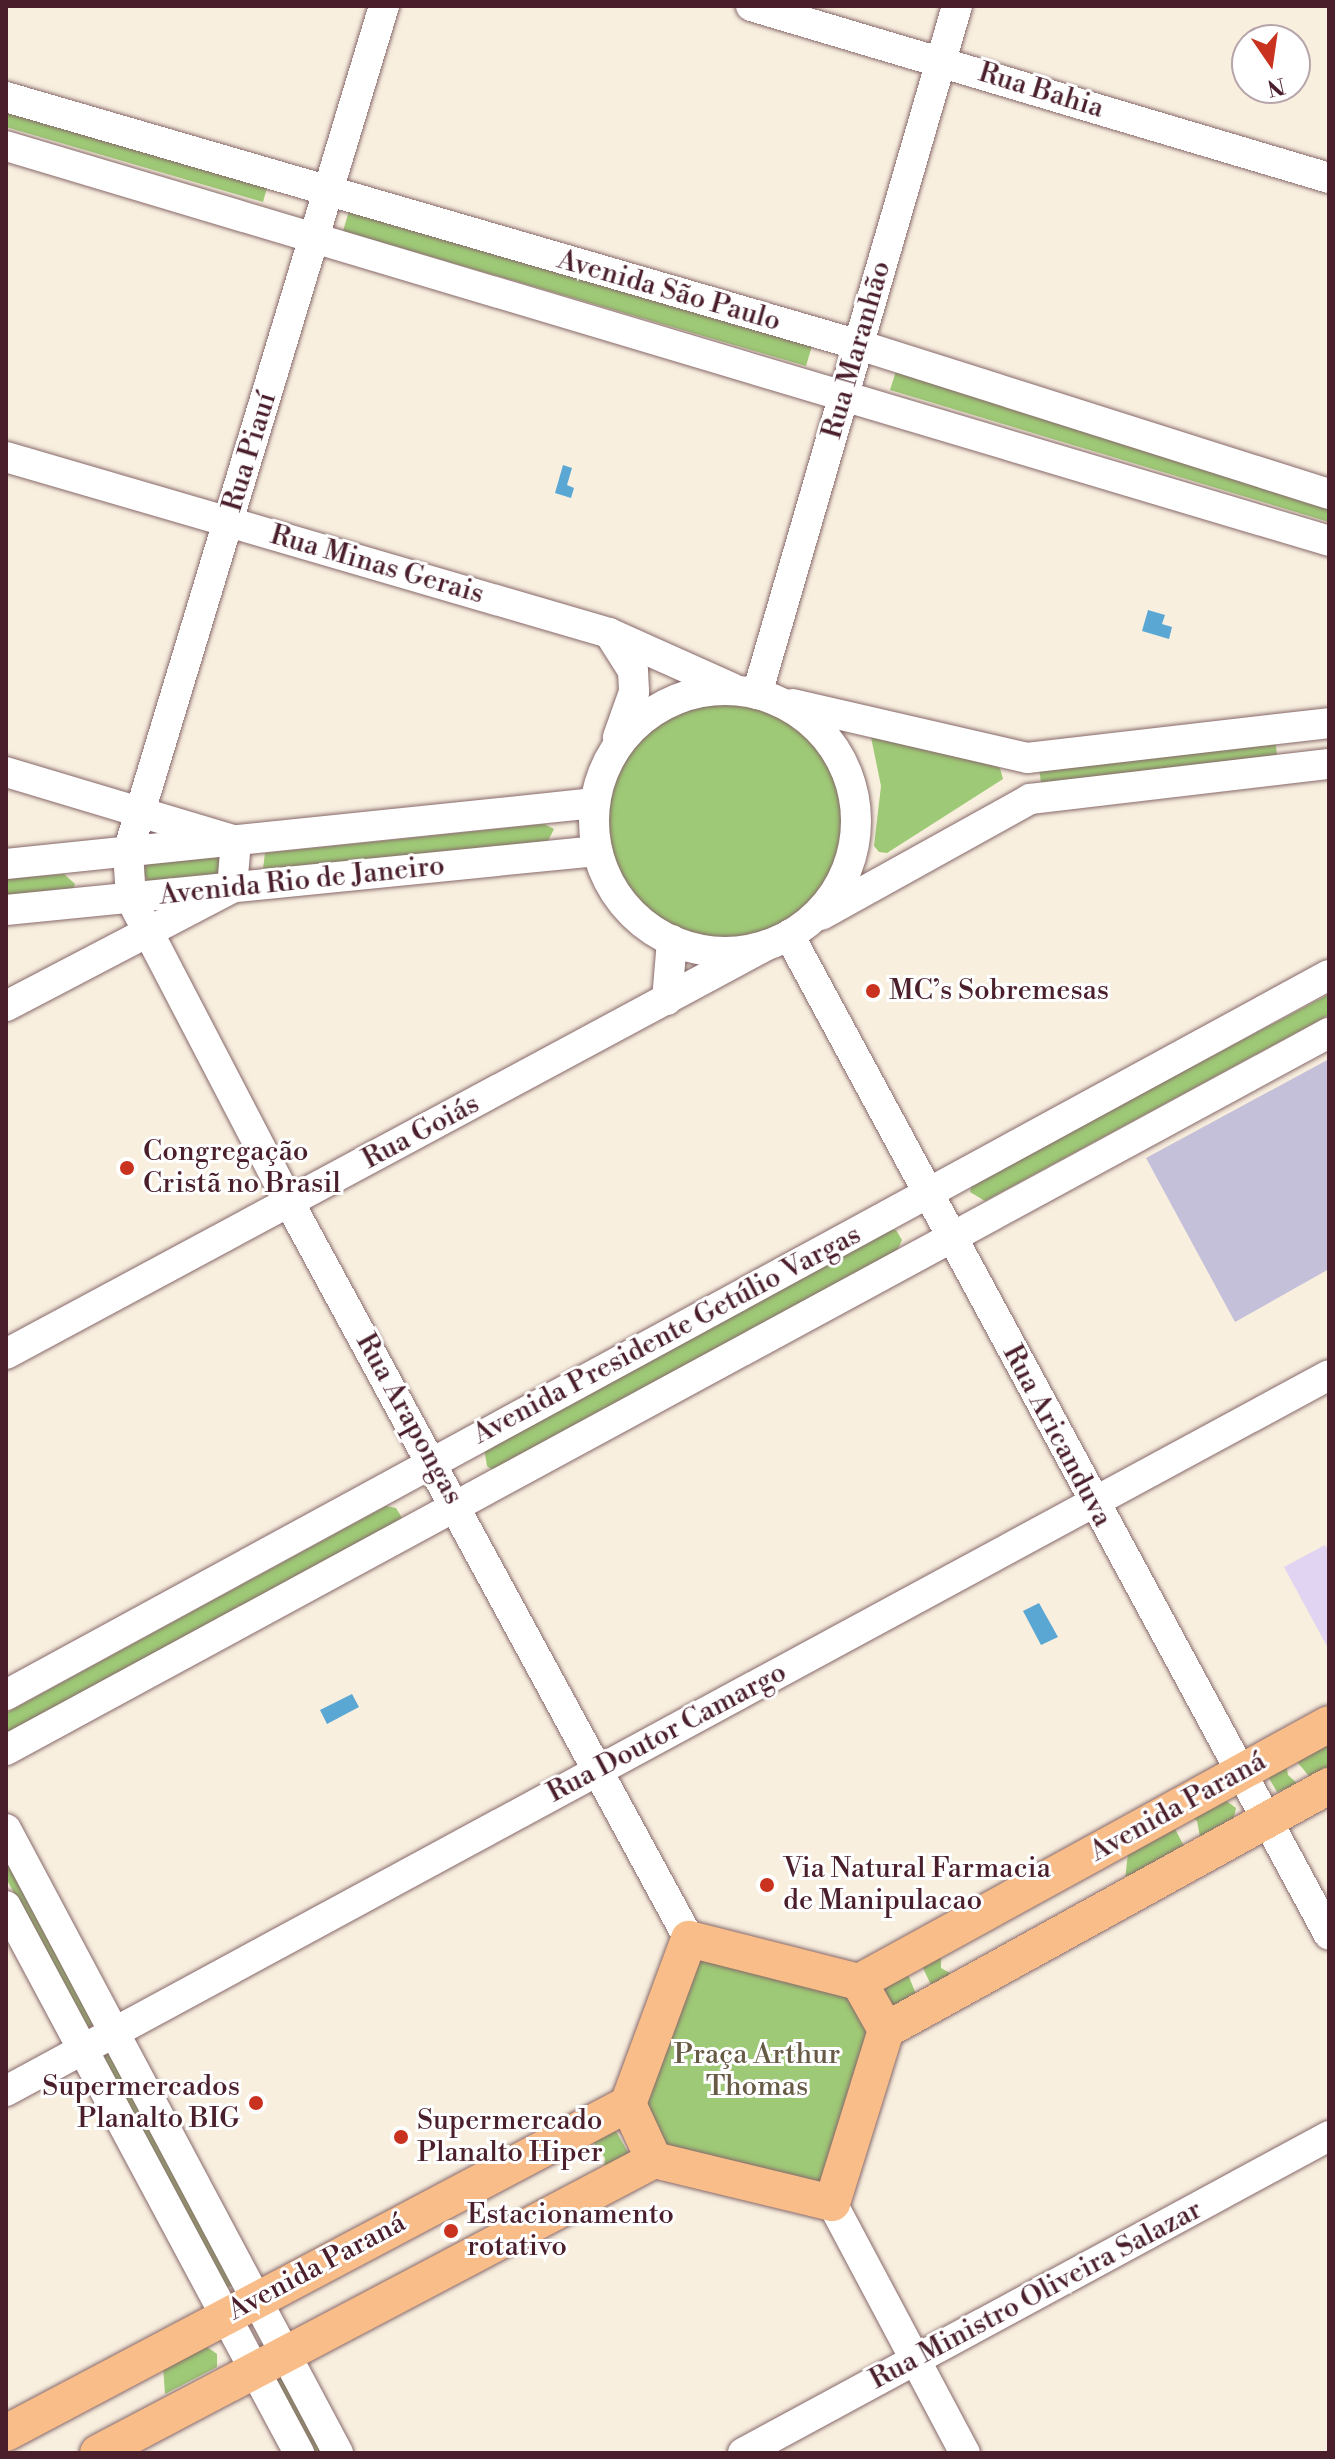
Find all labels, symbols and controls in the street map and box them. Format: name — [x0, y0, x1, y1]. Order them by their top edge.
north arrow — [1231, 24, 1311, 104]
street label: Rua Bahia — [974, 56, 1108, 126]
text: N — [1265, 71, 1288, 101]
street label: Avenida São Paulo — [553, 243, 785, 339]
street label: Rua Maranhão — [816, 257, 898, 443]
street label: Rua Piauí — [216, 388, 284, 516]
street label: Rua Minas Gerais — [266, 518, 488, 612]
street label: Avenida Rio de Janeiro — [158, 849, 446, 913]
place label: MC’s Sobremesas — [889, 974, 1109, 1008]
marker: MC’s Sobremesas — [864, 982, 882, 1000]
street label: Rua Goiás — [357, 1087, 485, 1177]
place label: Congregação Cristã no Brasil — [143, 1135, 341, 1201]
marker: Congregação Cristã no Brasil — [118, 1159, 136, 1177]
street label: Avenida Presidente Getúlio Vargas — [467, 1218, 867, 1452]
street label: Rua Arapongas — [348, 1328, 470, 1510]
street label: Rua Aricanduva — [995, 1339, 1119, 1533]
street label: Rua Doutor Camargo — [542, 1656, 792, 1810]
street label: Avenida Paraná — [1084, 1745, 1272, 1869]
place label: Via Natural Farmacia de Manipulacao — [783, 1852, 1051, 1918]
marker: Via Natural Farmacia de Manipulacao — [758, 1876, 776, 1894]
park label: Praça Arthur Thomas — [674, 2038, 840, 2104]
place label: Supermercados Planalto BIG — [42, 2070, 240, 2136]
marker: Supermercados Planalto BIG — [247, 2094, 265, 2112]
place label: Supermercado Planalto Hiper — [417, 2104, 603, 2170]
marker: Supermercado Planalto Hiper — [392, 2128, 410, 2146]
street label: Rua Ministro Oliveira Salazar — [864, 2193, 1208, 2397]
place label: Estacionamento rotativo — [467, 2198, 674, 2264]
street label: Avenida Paraná — [223, 2206, 411, 2328]
marker: Estacionamento rotativo — [442, 2222, 460, 2240]

